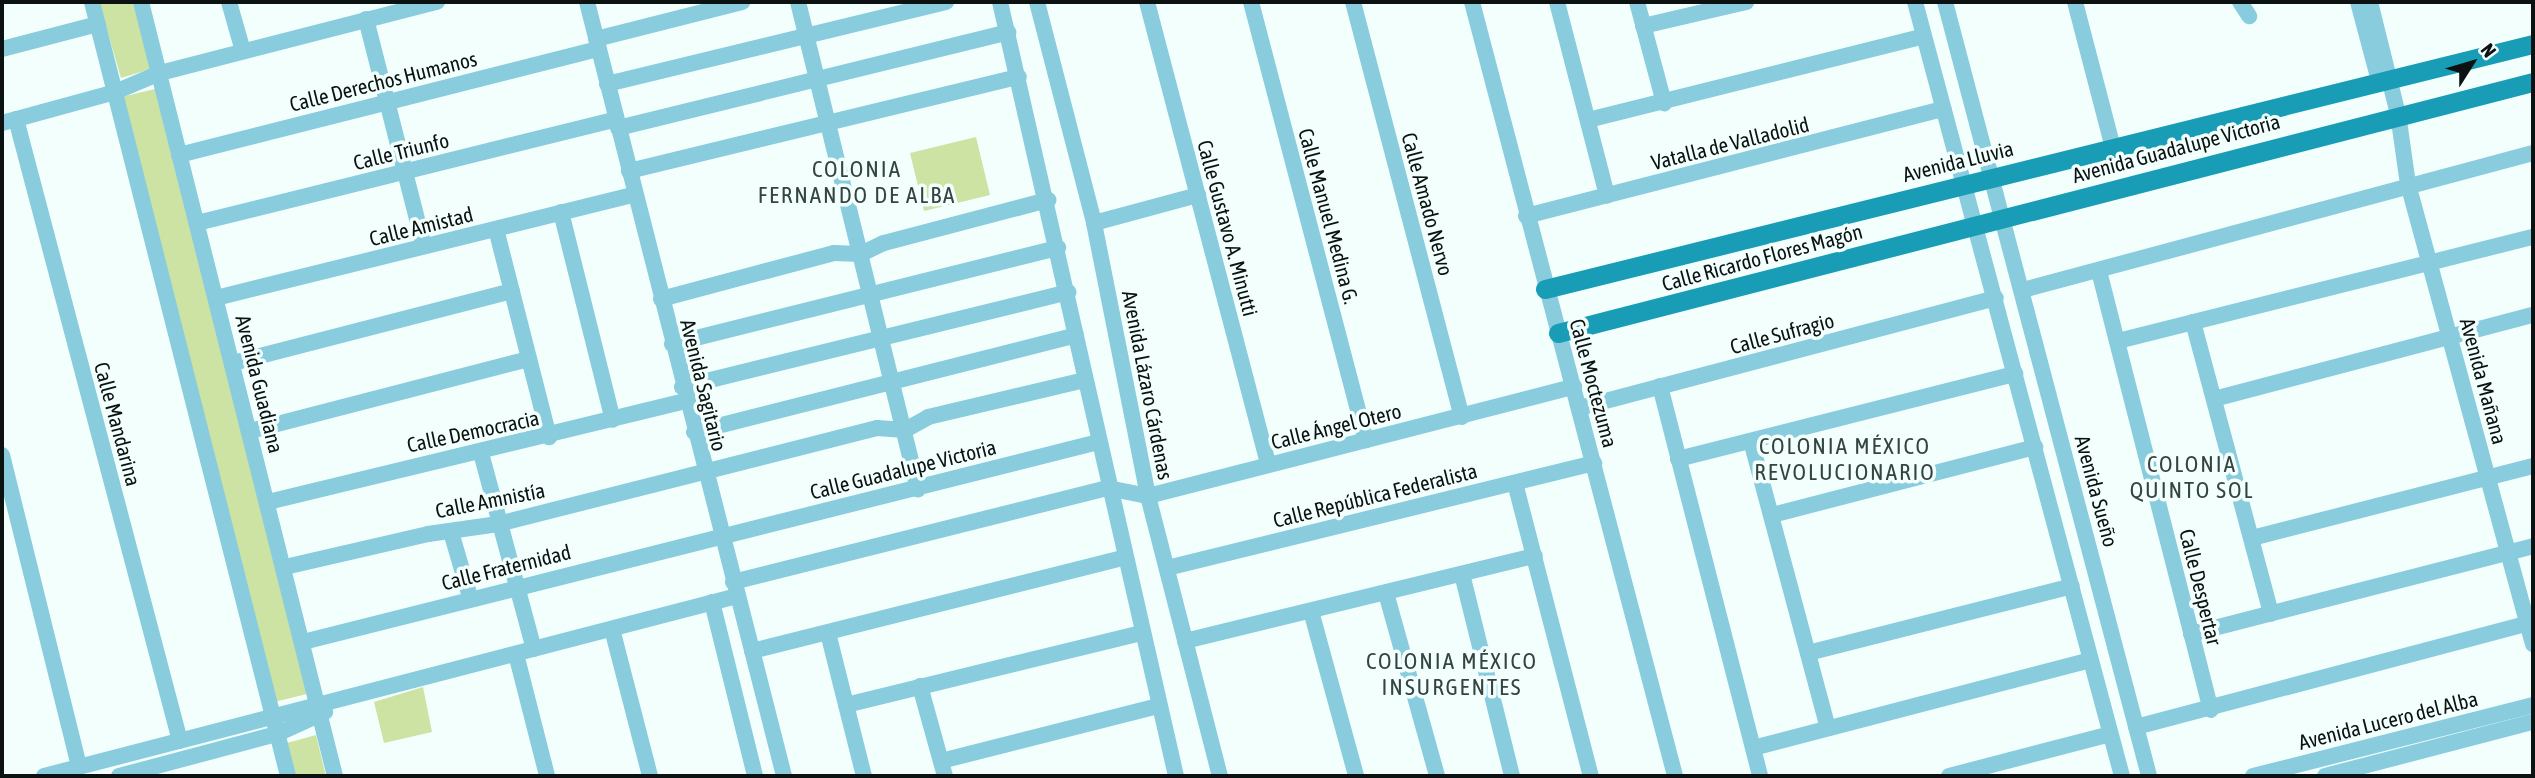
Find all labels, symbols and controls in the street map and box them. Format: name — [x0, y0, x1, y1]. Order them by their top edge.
north arrow — [2437, 28, 2507, 98]
text: N — [2477, 39, 2501, 61]
street label: Calle Derechos Humanos — [287, 46, 479, 116]
street label: Avenida Guadalupe Victoria — [2069, 108, 2283, 188]
street label: Vatalla de Valladolid — [1648, 111, 1812, 175]
street label: Calle Manuel Medina G. — [1293, 125, 1365, 307]
street label: Calle Triunfo — [351, 127, 451, 175]
street label: Calle Amado Nervo — [1397, 130, 1459, 278]
street label: Avenida Lluvia — [1900, 135, 2016, 187]
street label: Calle Gustavo A. Minutti — [1192, 137, 1264, 319]
district label: COLONIA FERNANDO DE ALBA — [760, 155, 954, 209]
street label: Calle Amistad — [367, 201, 475, 251]
street label: Calle Ricardo Flores Magón — [1659, 218, 1865, 296]
street label: Avenida Lázaro Cárdenas — [1117, 288, 1179, 482]
street label: Calle Sufragio — [1727, 307, 1837, 359]
street label: Avenida Guadiana — [231, 312, 289, 456]
street label: Avenida Mañana — [2455, 315, 2513, 447]
street label: Avenida Sagitario — [675, 316, 733, 454]
street label: Calle Moctezuma — [1565, 316, 1623, 450]
street label: Calle Mandarina — [89, 359, 147, 489]
street label: Calle Ángel Otero — [1268, 398, 1404, 454]
street label: Calle Democracia — [405, 405, 541, 457]
district label: COLONIA MÉXICO REVOLUCIONARIO — [1756, 432, 1934, 486]
street label: Avenida Sueño — [2070, 432, 2124, 550]
street label: Calle Guadalupe Victoria — [807, 434, 999, 504]
district label: COLONIA QUINTO SOL — [2131, 450, 2253, 504]
street label: Calle República Federalista — [1270, 457, 1480, 533]
street label: Calle Amnistía — [433, 477, 547, 523]
street label: Calle Despertar — [2174, 526, 2228, 648]
street label: Calle Fraternidad — [439, 539, 573, 595]
district label: COLONIA MÉXICO INSURGENTES — [1368, 647, 1536, 701]
street label: Avenida Lucero del Alba — [2296, 686, 2480, 754]

